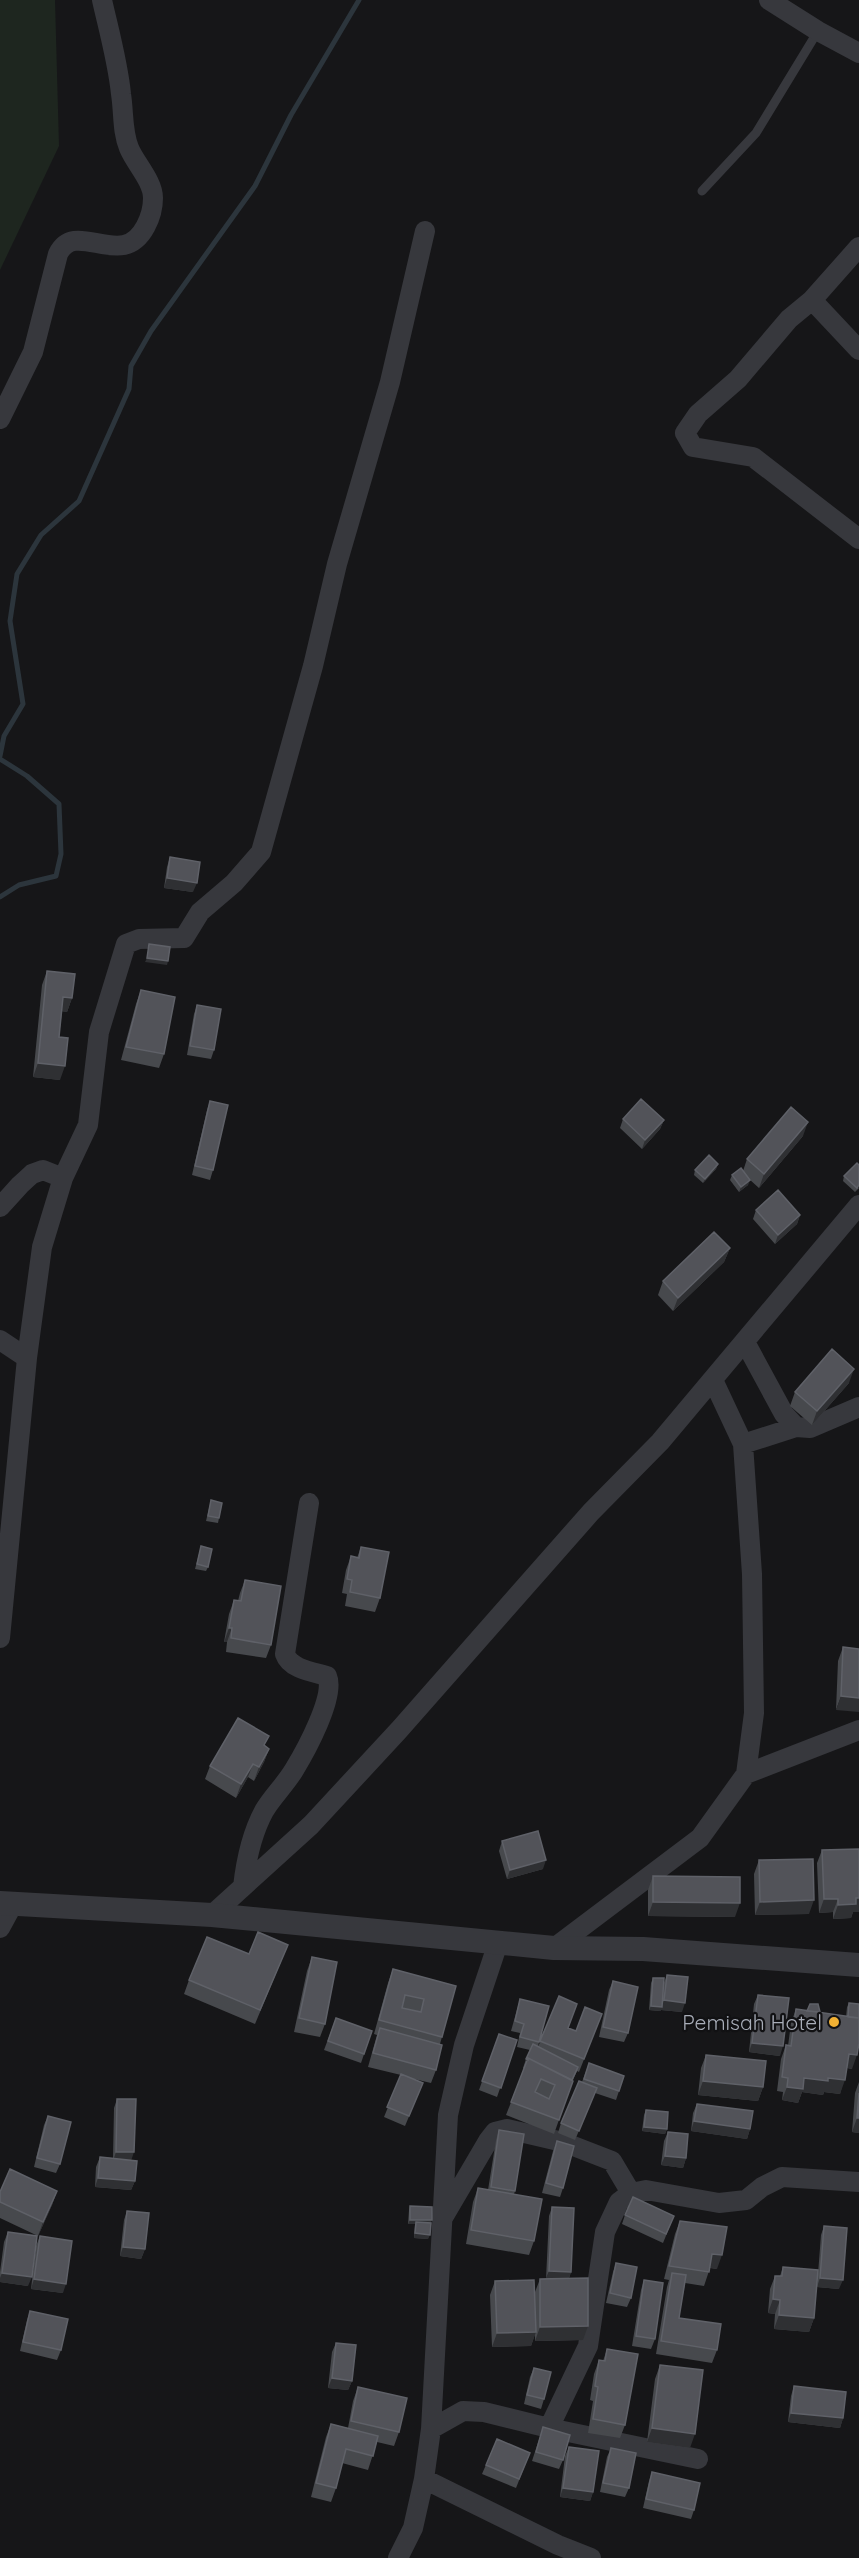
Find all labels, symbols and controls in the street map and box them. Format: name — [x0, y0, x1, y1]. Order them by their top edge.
place label: Pemisah Hotel — [682, 2009, 822, 2035]
marker: Pemisah Hotel — [827, 2015, 841, 2029]

